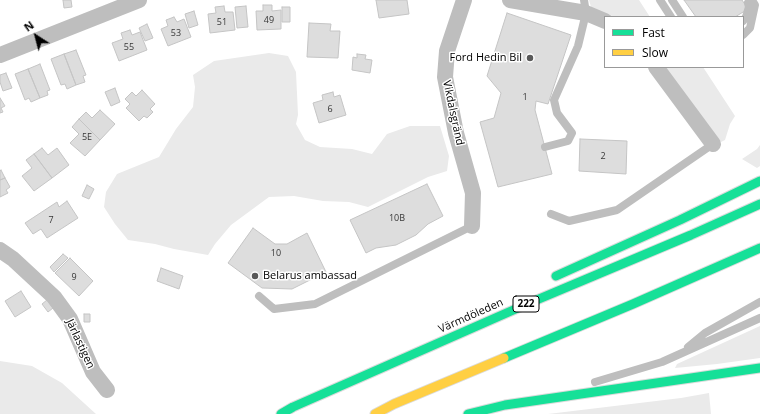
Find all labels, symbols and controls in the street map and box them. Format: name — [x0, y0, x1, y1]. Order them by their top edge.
house number: 49 — [264, 15, 274, 25]
north arrow — [16, 16, 56, 56]
legend — [604, 16, 744, 68]
text: N — [21, 17, 37, 35]
house number: 51 — [217, 17, 227, 27]
text: Fast — [642, 24, 665, 41]
house number: 53 — [171, 28, 181, 38]
house number: 55 — [124, 42, 134, 52]
text: Slow — [642, 44, 668, 61]
place label: Ford Hedin Bil — [450, 51, 522, 65]
marker: Ford Hedin Bil — [525, 53, 535, 63]
street label: Vikdalsgränd — [440, 79, 466, 147]
house number: 1 — [522, 92, 528, 102]
house number: 6 — [327, 104, 333, 114]
house number: 5E — [82, 132, 92, 142]
house number: 2 — [600, 151, 606, 161]
house number: 10B — [389, 213, 405, 223]
house number: 7 — [48, 215, 54, 225]
house number: 10 — [271, 248, 281, 258]
place label: Belarus ambassad — [263, 269, 357, 283]
marker: Belarus ambassad — [250, 271, 260, 281]
house number: 9 — [71, 272, 77, 282]
street label: Värmdöleden — [437, 296, 505, 336]
road number: 222 — [513, 296, 539, 312]
street label: Järlastigen — [63, 317, 97, 371]

